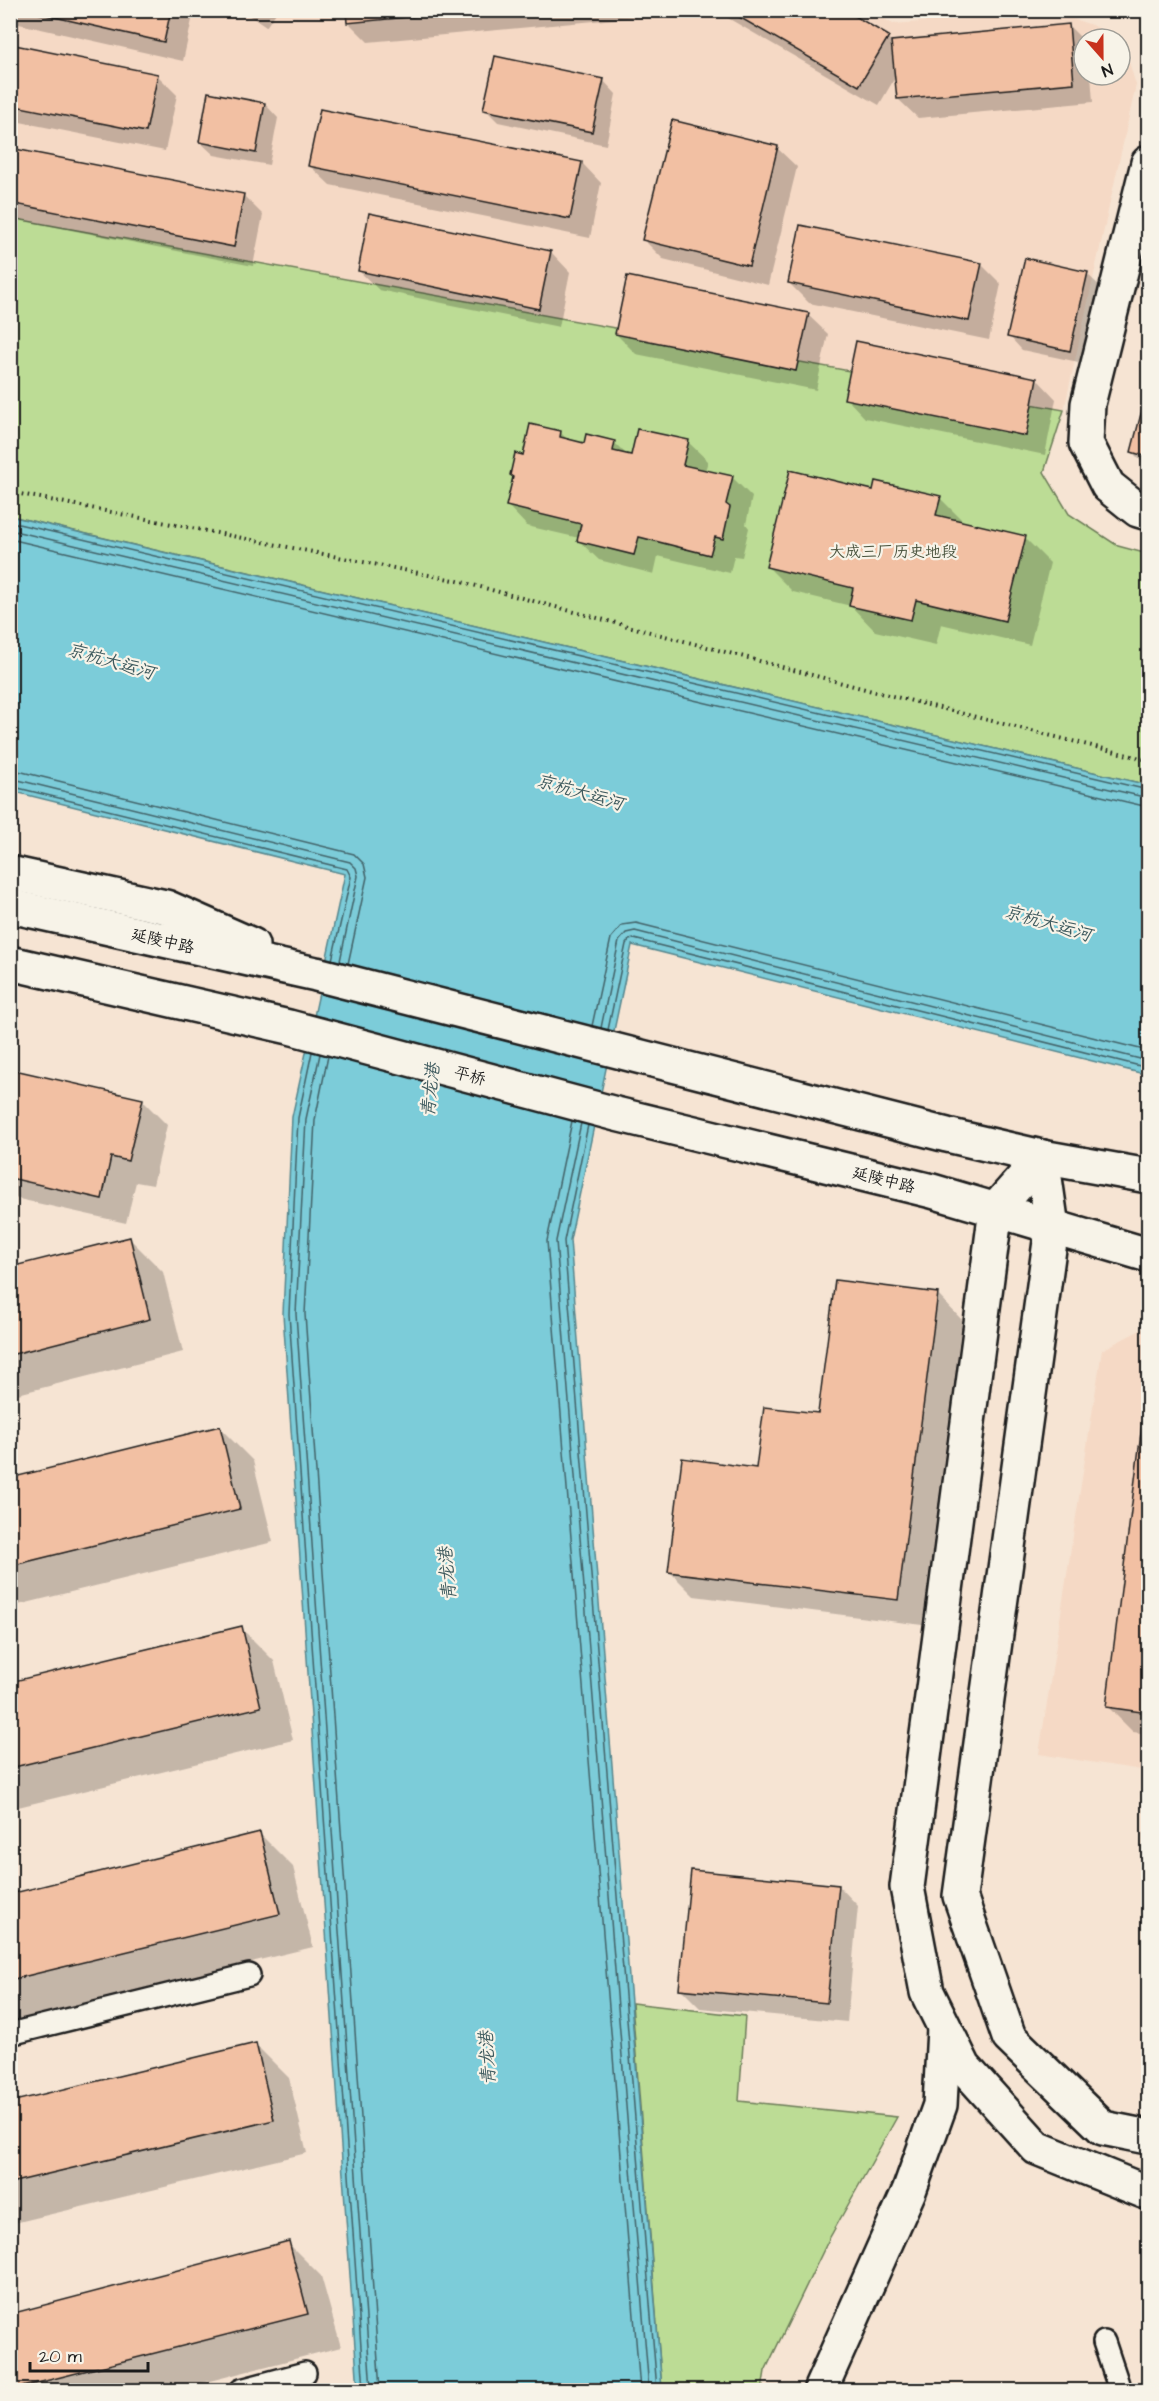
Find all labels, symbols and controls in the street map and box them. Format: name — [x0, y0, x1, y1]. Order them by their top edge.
north arrow — [1072, 27, 1132, 87]
text: N — [1098, 58, 1116, 82]
park label: 大成三厂历史地段 — [829, 541, 957, 563]
water label: 京杭大运河 — [64, 637, 160, 687]
water label: 京杭大运河 — [533, 768, 629, 818]
water label: 京杭大运河 — [1001, 899, 1097, 949]
street label: 延陵中路 — [129, 923, 196, 959]
water label: 青龙港 — [415, 1060, 446, 1118]
street label: 平桥 — [451, 1061, 488, 1091]
street label: 延陵中路 — [850, 1162, 917, 1198]
water label: 青龙港 — [433, 1544, 462, 1602]
water label: 青龙港 — [473, 2028, 501, 2086]
scale bar — [30, 2335, 148, 2373]
text: 20 m — [39, 2344, 82, 2369]

